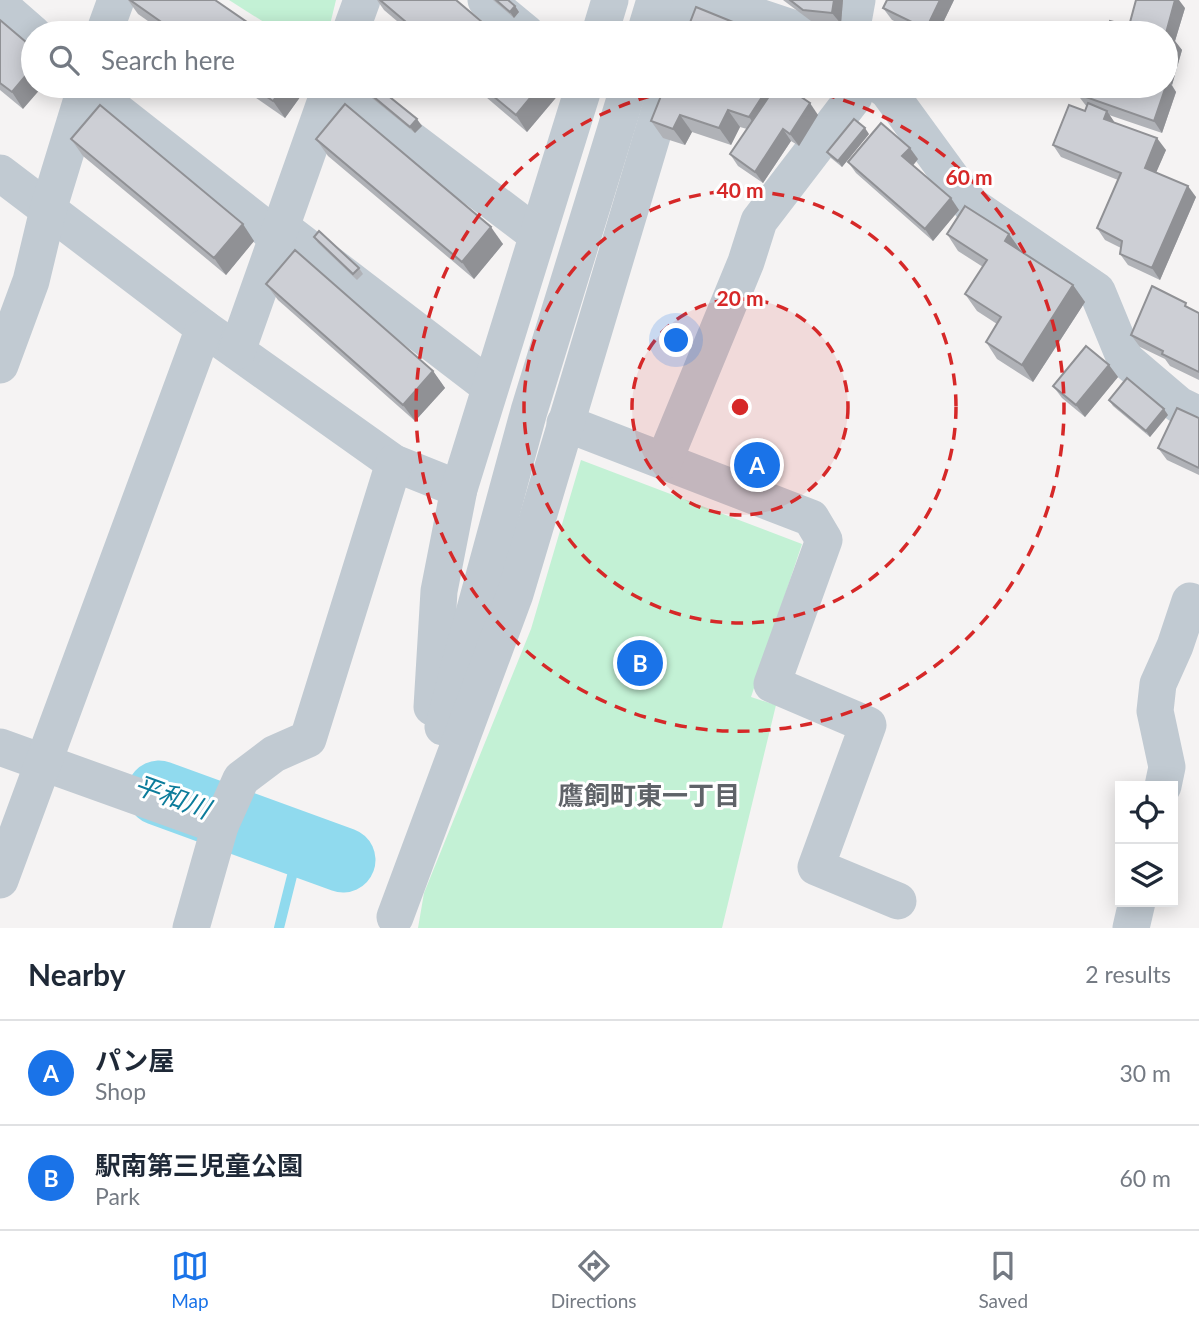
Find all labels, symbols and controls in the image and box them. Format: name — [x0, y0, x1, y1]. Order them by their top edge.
search box — [21, 21, 1178, 98]
icon: search — [45, 41, 83, 79]
text: Search here — [101, 44, 235, 76]
text: 60 m — [945, 164, 993, 189]
text: 40 m — [716, 177, 764, 202]
text: 20 m — [716, 285, 764, 310]
your location — [659, 323, 693, 357]
centre of rings — [728, 395, 752, 419]
pin: A — [734, 439, 780, 491]
pin: B — [617, 637, 663, 689]
water label: 平和川 — [130, 768, 217, 825]
district label: 鷹飼町東一丁目 — [558, 779, 740, 811]
map controls — [1115, 781, 1178, 907]
button: locate — [1115, 781, 1178, 844]
button: layers — [1115, 844, 1178, 907]
text: Nearby — [28, 956, 126, 992]
text: 2 results — [1085, 960, 1171, 988]
text: パン屋 — [95, 1044, 174, 1076]
text: A — [43, 1059, 59, 1087]
text: 30 m — [1120, 1059, 1171, 1087]
text: Shop — [95, 1077, 146, 1105]
text: 駅南第三児童公園 — [95, 1149, 303, 1181]
text: B — [43, 1164, 59, 1192]
text: 60 m — [1120, 1164, 1171, 1192]
text: Park — [95, 1182, 140, 1210]
tab: Map — [171, 1247, 209, 1312]
tab: Directions — [551, 1247, 637, 1312]
tab: Saved — [978, 1247, 1028, 1312]

